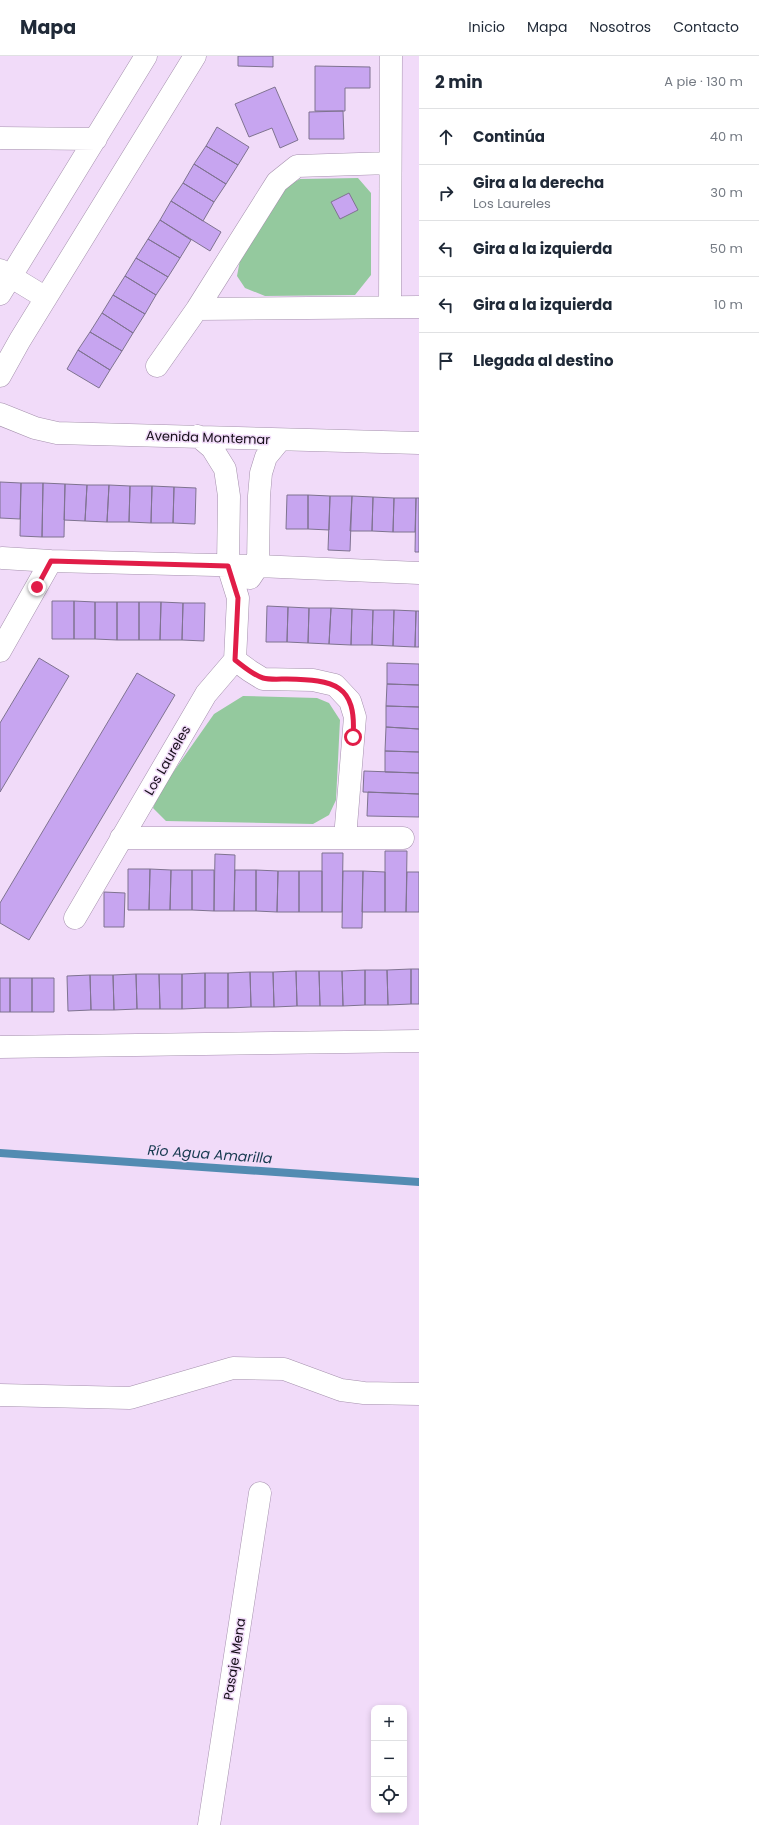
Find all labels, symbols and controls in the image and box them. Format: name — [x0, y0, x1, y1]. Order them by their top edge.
text: Mapa — [20, 14, 76, 41]
text: Inicio — [468, 17, 505, 37]
text: Mapa — [527, 17, 568, 37]
text: Nosotros — [590, 17, 651, 37]
text: Contacto — [673, 17, 739, 37]
text: 2 min — [435, 70, 483, 94]
text: A pie · 130 m — [664, 72, 743, 91]
icon: ahead — [435, 126, 457, 148]
text: Continúa — [473, 126, 545, 147]
text: 40 m — [710, 127, 743, 146]
text: Gira a la derecha — [473, 172, 604, 193]
icon: right — [435, 182, 457, 204]
text: 30 m — [710, 183, 743, 202]
text: Los Laureles — [473, 194, 551, 213]
icon: left — [435, 238, 457, 260]
text: Gira a la izquierda — [473, 238, 612, 259]
text: 50 m — [710, 239, 743, 258]
icon: left — [435, 294, 457, 316]
text: Gira a la izquierda — [473, 294, 612, 315]
text: 10 m — [714, 295, 743, 314]
icon: arrive — [435, 350, 457, 372]
text: Llegada al destino — [473, 350, 614, 371]
street label: Avenida Montemar — [146, 426, 271, 449]
route end — [28, 578, 46, 596]
street label: Los Laureles — [140, 722, 195, 799]
route start — [344, 728, 362, 746]
water label: Río Agua Amarilla — [147, 1140, 274, 1168]
street label: Pasaje Mena — [219, 1617, 250, 1702]
map controls — [371, 1705, 407, 1813]
button: + — [371, 1705, 407, 1741]
button: − — [371, 1741, 407, 1777]
button: locate — [371, 1777, 407, 1813]

